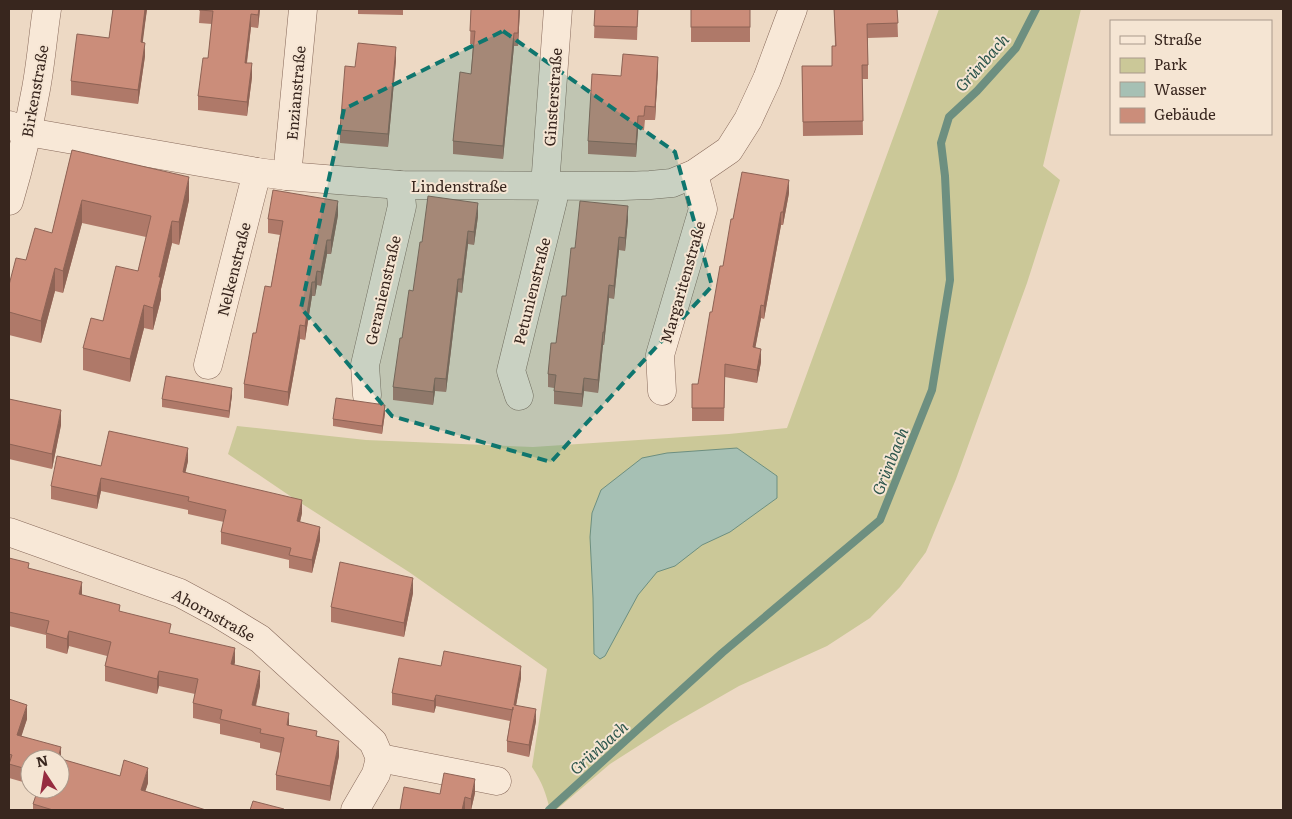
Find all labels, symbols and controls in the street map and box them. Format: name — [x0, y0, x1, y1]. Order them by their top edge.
legend — [1110, 20, 1272, 135]
water label: Grünbach — [948, 27, 1014, 96]
text: Straße — [1154, 27, 1202, 50]
street label: Birkenstraße — [15, 43, 53, 139]
street label: Enzianstraße — [279, 44, 311, 141]
street label: Ginsterstraße — [537, 47, 567, 147]
text: Park — [1154, 52, 1188, 75]
text: Wasser — [1154, 77, 1206, 100]
text: Gebäude — [1154, 102, 1216, 125]
street label: Lindenstraße — [411, 174, 507, 197]
street label: Margaritenstraße — [654, 218, 711, 346]
street label: Nelkenstraße — [210, 219, 256, 318]
street label: Geranienstraße — [358, 233, 406, 347]
street label: Petunienstraße — [507, 235, 555, 347]
water label: Grünbach — [865, 423, 914, 498]
street label: Ahornstraße — [168, 582, 260, 646]
water label: Grünbach — [564, 714, 633, 780]
north arrow — [20, 749, 70, 799]
text: N — [34, 749, 50, 771]

